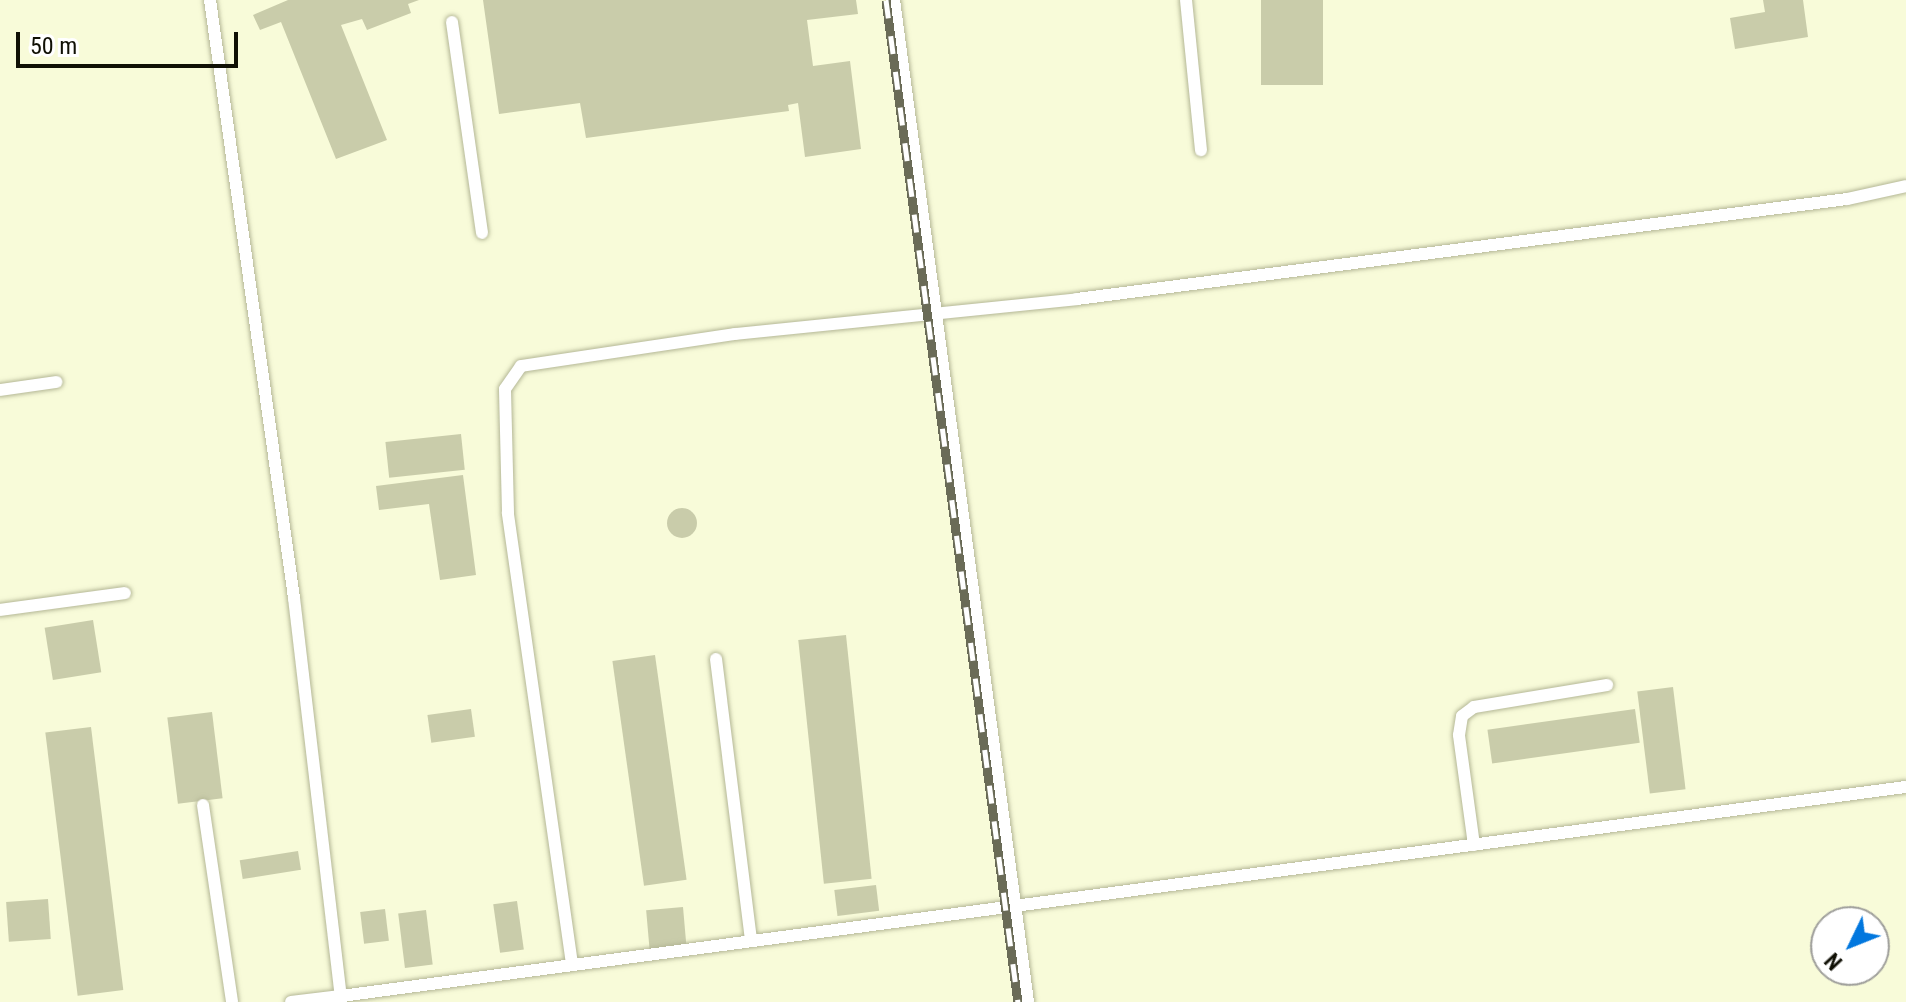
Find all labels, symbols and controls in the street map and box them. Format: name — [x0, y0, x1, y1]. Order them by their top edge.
scale bar — [20, 16, 242, 66]
text: 50 m — [30, 32, 77, 60]
north arrow — [1810, 906, 1890, 986]
text: N — [1820, 948, 1847, 975]

